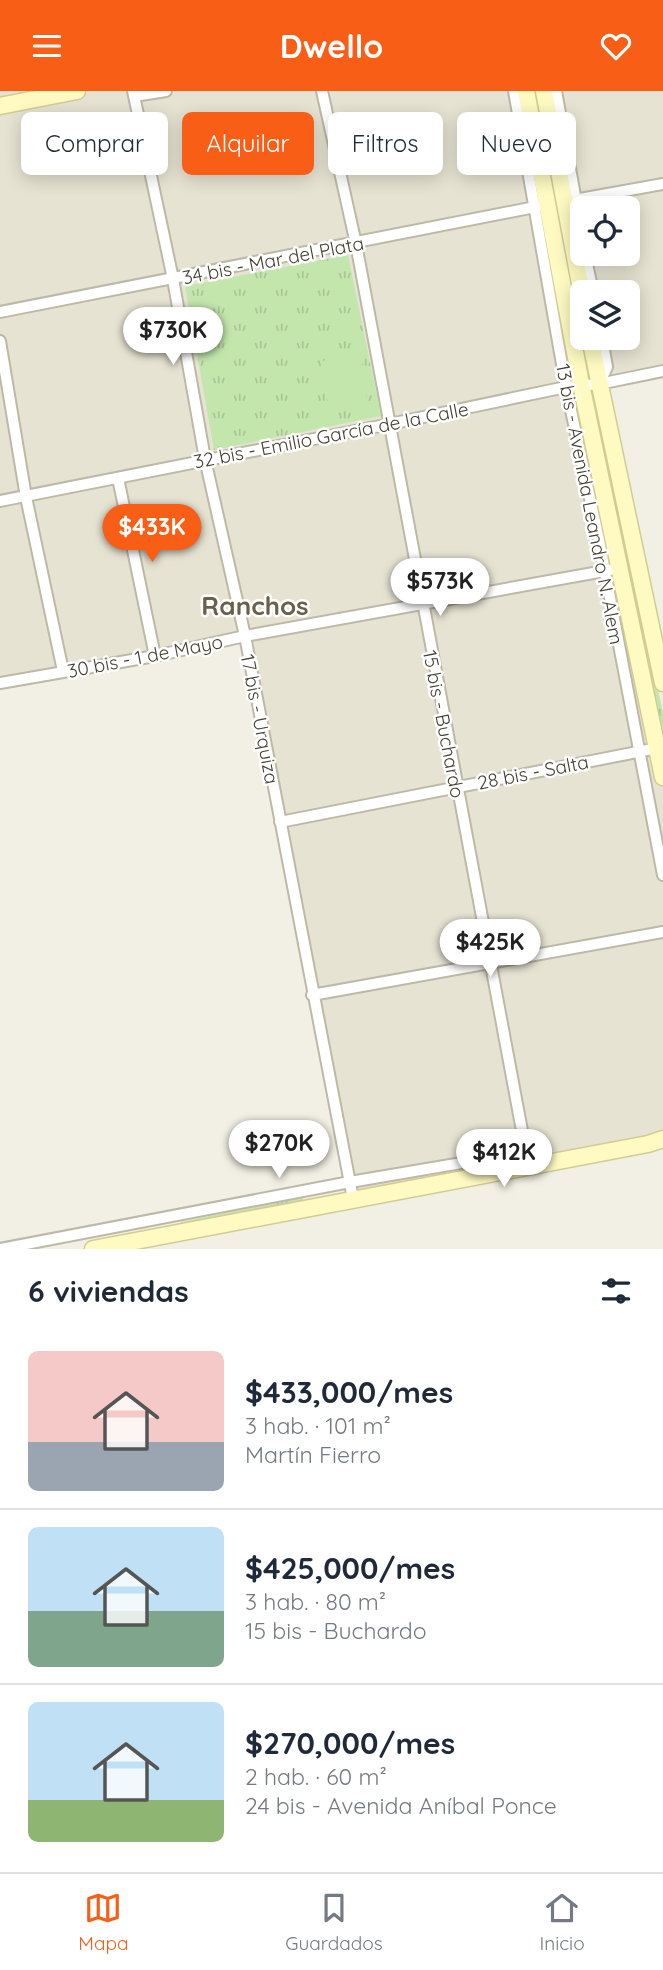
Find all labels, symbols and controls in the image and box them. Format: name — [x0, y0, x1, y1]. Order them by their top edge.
text: Dwello — [280, 26, 383, 66]
icon: menu — [28, 27, 66, 65]
icon: heart — [597, 27, 635, 65]
chip: Comprar — [21, 112, 168, 175]
chip: Alquilar — [182, 112, 314, 175]
chip: Filtros — [328, 112, 443, 175]
chip: Nuevo — [457, 112, 576, 175]
map controls — [570, 196, 640, 350]
button: locate — [570, 196, 640, 266]
street label: 34 bis - Mar del Plata — [180, 231, 366, 289]
button: layers — [570, 280, 640, 350]
pin: $730K — [124, 307, 222, 367]
text: $730K — [139, 315, 207, 344]
street label: 13 bis - Avenida Leandro N. Alem — [551, 362, 629, 646]
street label: 32 bis - Emilio García de la Calle — [192, 397, 470, 473]
pin: $433K — [103, 505, 201, 564]
text: $433K — [118, 512, 186, 541]
pin: $573K — [391, 559, 489, 618]
text: $573K — [406, 566, 474, 595]
district label: Ranchos — [201, 589, 309, 622]
street label: 30 bis - 1 de Mayo — [65, 629, 225, 683]
street label: 15 bis - Buchardo — [418, 648, 470, 800]
street label: 17 bis - Urquiza — [236, 652, 284, 786]
street label: 28 bis - Salta — [475, 749, 591, 795]
pin: $425K — [441, 919, 539, 979]
text: $425K — [456, 927, 524, 956]
pin: $270K — [230, 1121, 328, 1180]
text: $270K — [245, 1128, 313, 1157]
pin: $412K — [455, 1129, 553, 1189]
text: $412K — [472, 1137, 536, 1166]
text: 6 viviendas — [28, 1272, 189, 1310]
icon: filters — [597, 1272, 635, 1310]
text: $433,000/mes — [245, 1373, 453, 1411]
icon: home — [84, 1379, 168, 1463]
text: 3 hab. · 101 m² — [245, 1411, 391, 1440]
text: Martín Fierro — [245, 1440, 381, 1469]
text: $425,000/mes — [245, 1549, 455, 1587]
icon: home — [84, 1555, 168, 1639]
text: 3 hab. · 80 m² — [245, 1587, 386, 1616]
text: 15 bis - Buchardo — [245, 1616, 427, 1645]
text: $270,000/mes — [245, 1724, 455, 1762]
icon: home — [84, 1730, 168, 1814]
text: 2 hab. · 60 m² — [245, 1762, 387, 1791]
text: 24 bis - Avenida Aníbal Ponce — [245, 1791, 557, 1820]
tab: Mapa — [78, 1889, 129, 1955]
tab: Guardados — [285, 1889, 383, 1955]
tab: Inicio — [539, 1889, 585, 1955]

